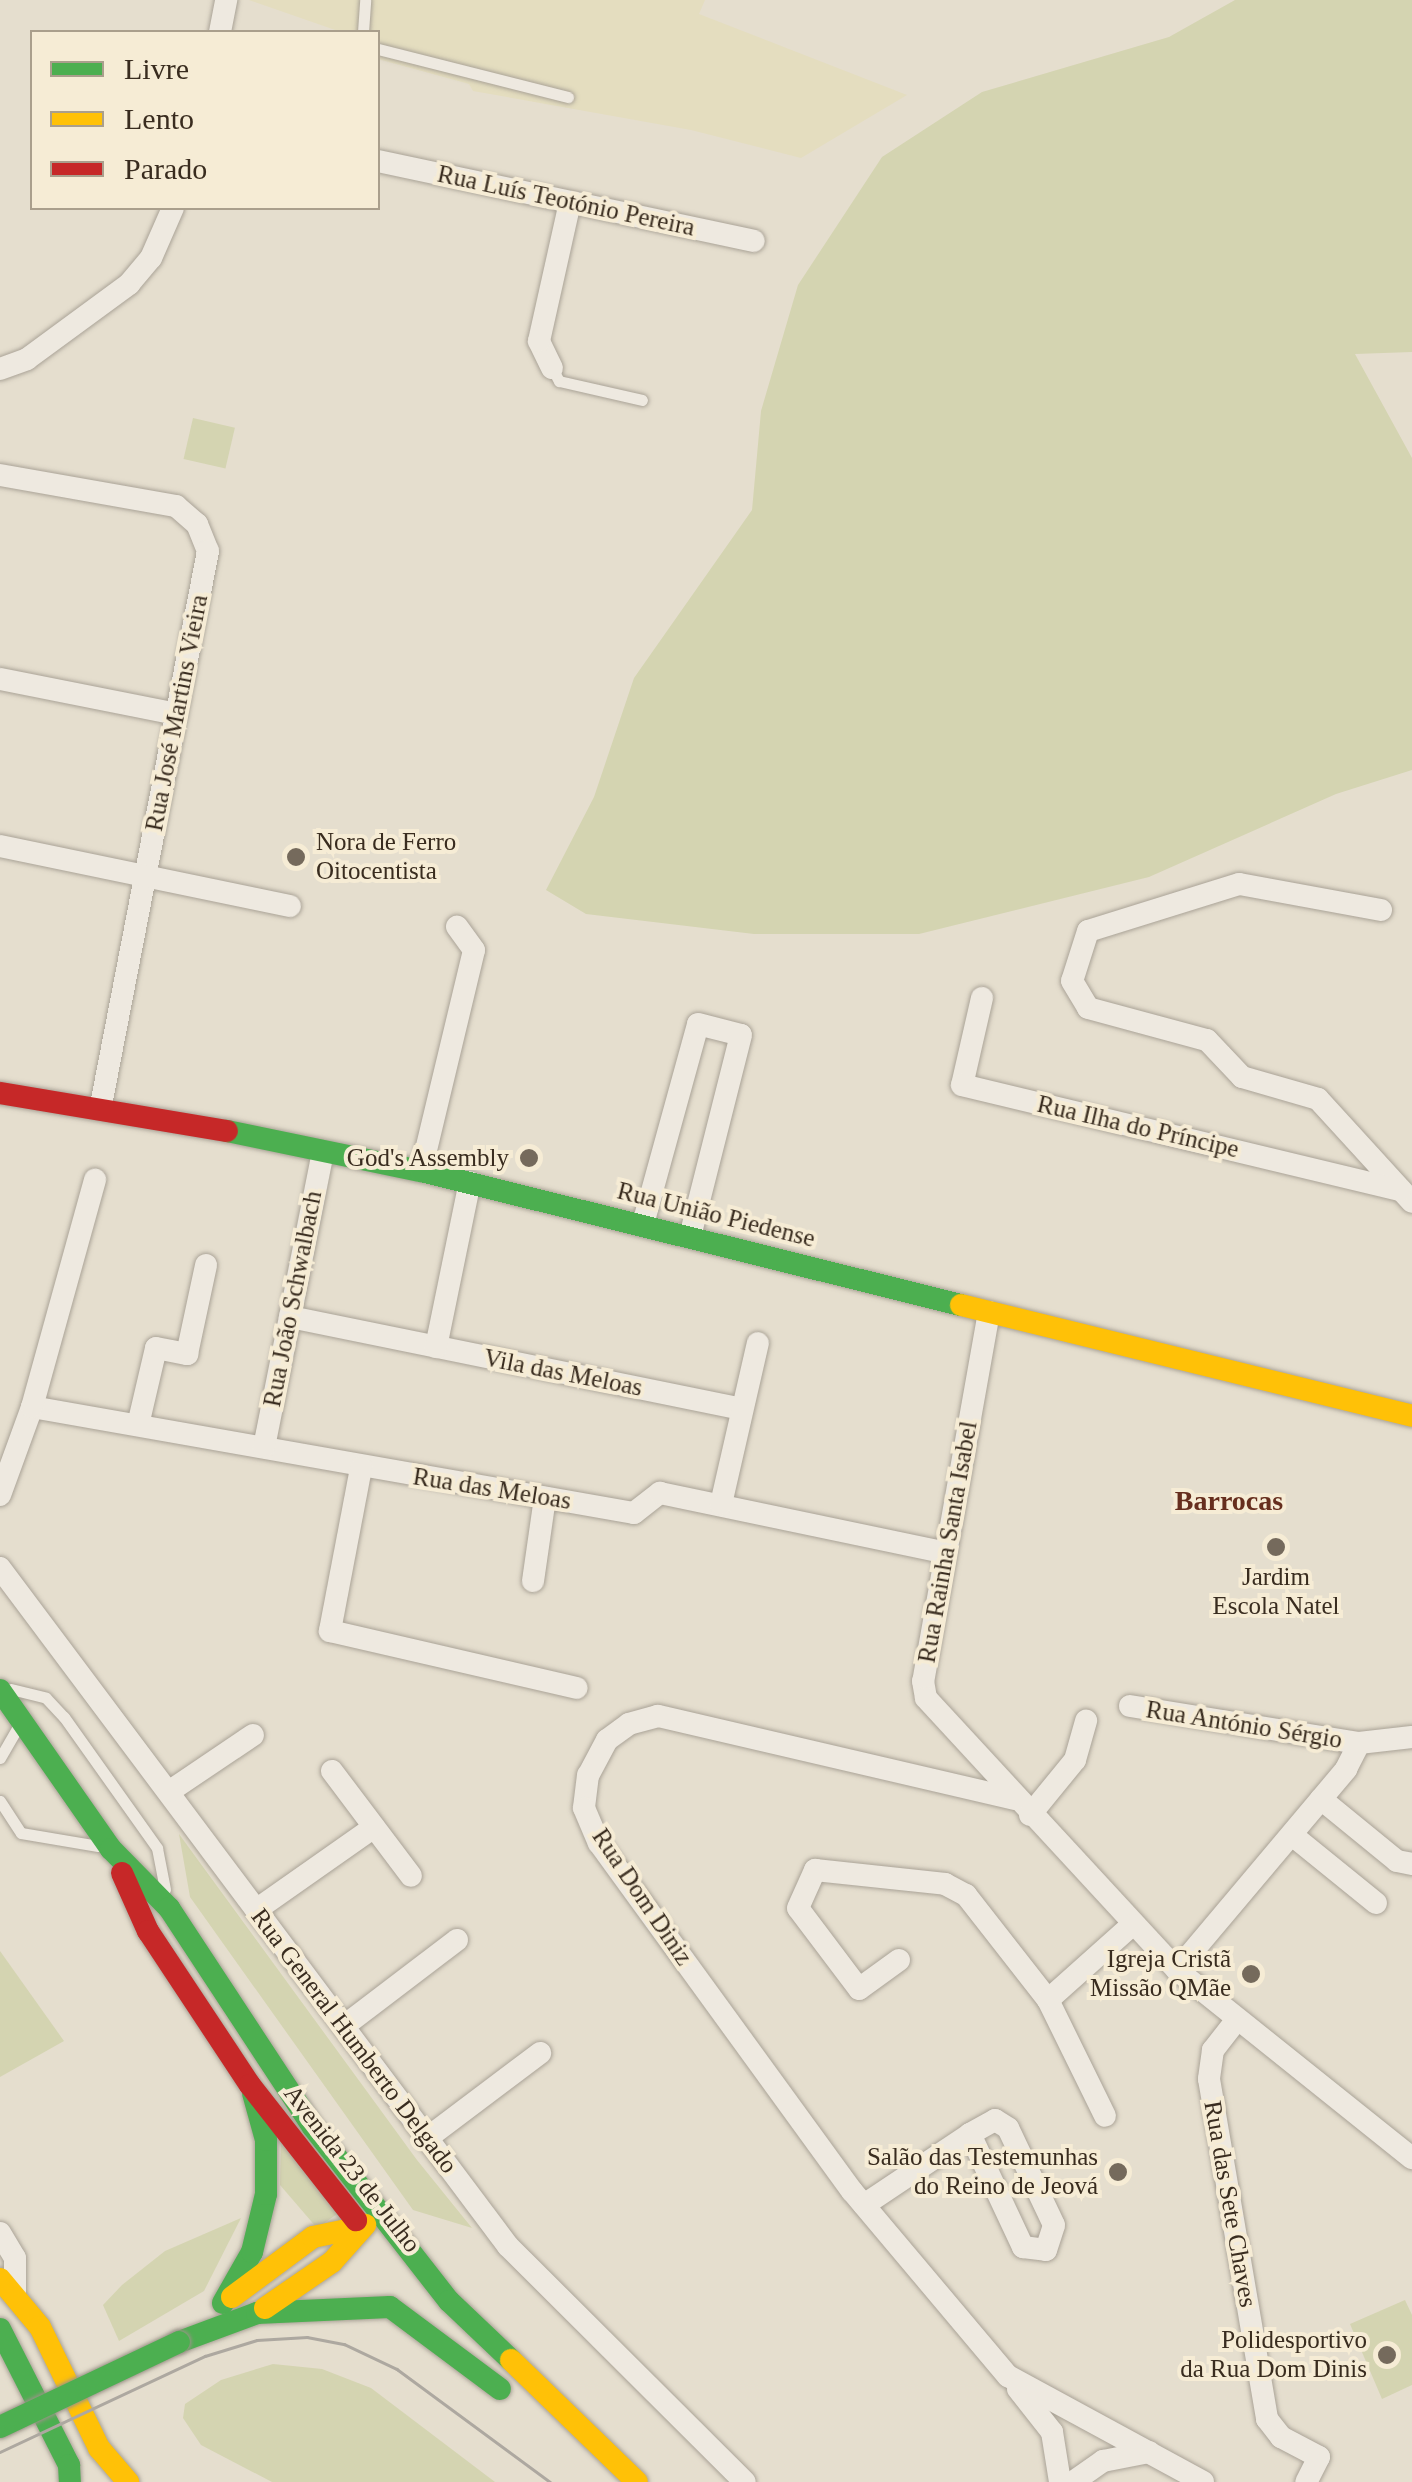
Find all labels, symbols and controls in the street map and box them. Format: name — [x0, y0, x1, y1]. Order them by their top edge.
legend — [30, 30, 380, 210]
text: Livre — [124, 52, 189, 85]
text: Lento — [124, 102, 194, 135]
text: Parado — [124, 152, 207, 185]
street label: Rua Luís Teotónio Pereira — [434, 159, 698, 243]
street label: Rua José Martins Vieira — [139, 592, 215, 834]
place label: Nora de Ferro Oitocentista — [316, 828, 456, 887]
marker: Nora de Ferro Oitocentista — [285, 846, 307, 868]
street label: Rua Ilha do Príncipe — [1034, 1089, 1242, 1165]
place label: God's Assembly — [345, 1143, 509, 1173]
marker: God's Assembly — [518, 1147, 540, 1169]
street label: Rua União Piedense — [614, 1176, 818, 1254]
street label: Rua João Schwalbach — [257, 1188, 329, 1410]
street label: Vila das Meloas — [481, 1343, 645, 1403]
street label: Rua Rainha Santa Isabel — [912, 1419, 984, 1665]
street label: Rua das Meloas — [411, 1462, 573, 1516]
district label: Barrocas — [1175, 1484, 1283, 1518]
marker: Jardim Escola Natel — [1265, 1536, 1287, 1558]
place label: Jardim Escola Natel — [1212, 1563, 1340, 1622]
street label: Rua António Sérgio — [1143, 1695, 1345, 1755]
street label: Rua Dom Diniz — [585, 1823, 699, 1971]
street label: Rua General Humberto Delgado — [244, 1903, 464, 2179]
place label: Igreja Cristã Missão QMãe — [1090, 1945, 1231, 2004]
marker: Igreja Cristã Missão QMãe — [1240, 1963, 1262, 1985]
street label: Avenida 23 de Julho — [277, 2079, 427, 2259]
street label: Rua das Sete Chaves — [1197, 2098, 1263, 2310]
place label: Salão das Testemunhas do Reino de Jeová — [866, 2143, 1098, 2202]
marker: Salão das Testemunhas do Reino de Jeová — [1107, 2161, 1129, 2183]
place label: Polidesportivo da Rua Dom Dinis — [1180, 2326, 1367, 2385]
marker: Polidesportivo da Rua Dom Dinis — [1376, 2344, 1398, 2366]

